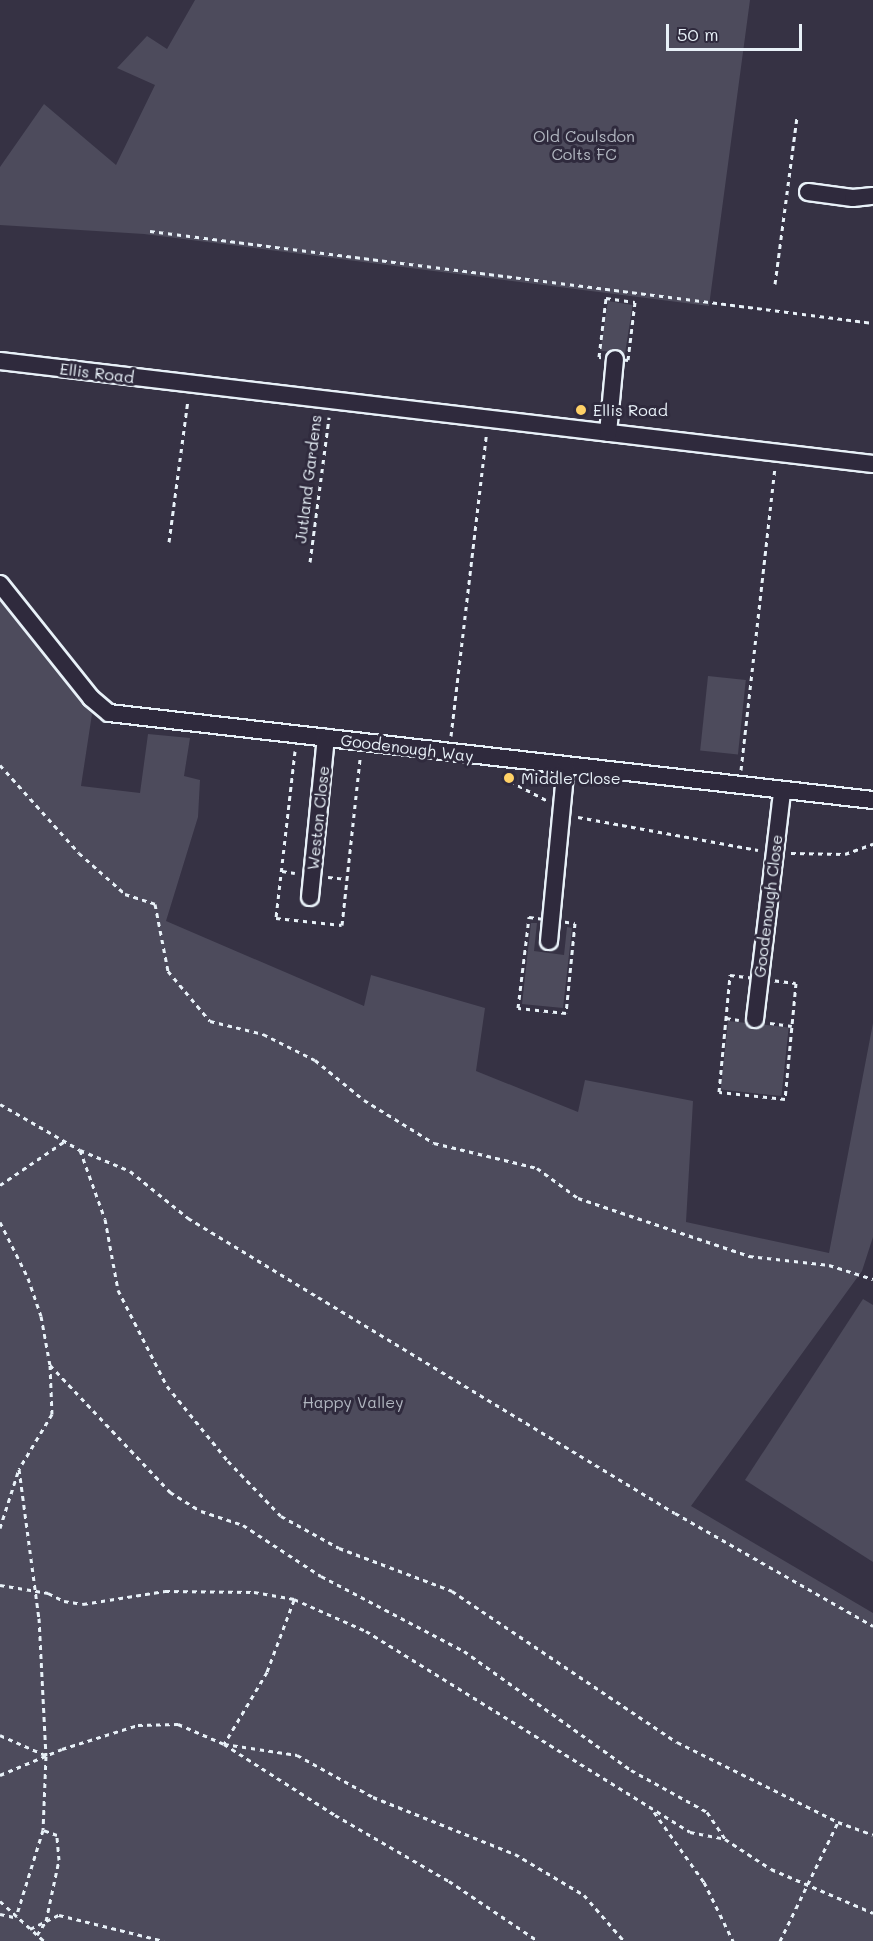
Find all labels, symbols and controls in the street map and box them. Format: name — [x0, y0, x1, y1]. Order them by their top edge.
scale bar — [669, 12, 806, 50]
text: 50 m — [677, 22, 719, 46]
park label: Old Coulsdon Colts FC — [533, 126, 635, 164]
street label: Ellis Road — [59, 359, 135, 387]
place label: Ellis Road — [593, 400, 668, 420]
marker: Ellis Road — [574, 403, 588, 417]
street label: Jutland Gardens — [291, 414, 325, 544]
street label: Goodenough Way — [339, 730, 475, 766]
street label: Weston Close — [303, 765, 333, 871]
place label: Middle Close — [521, 768, 621, 788]
marker: Middle Close — [502, 771, 516, 785]
street label: Goodenough Close — [750, 833, 786, 979]
park label: Happy Valley — [302, 1392, 404, 1412]

